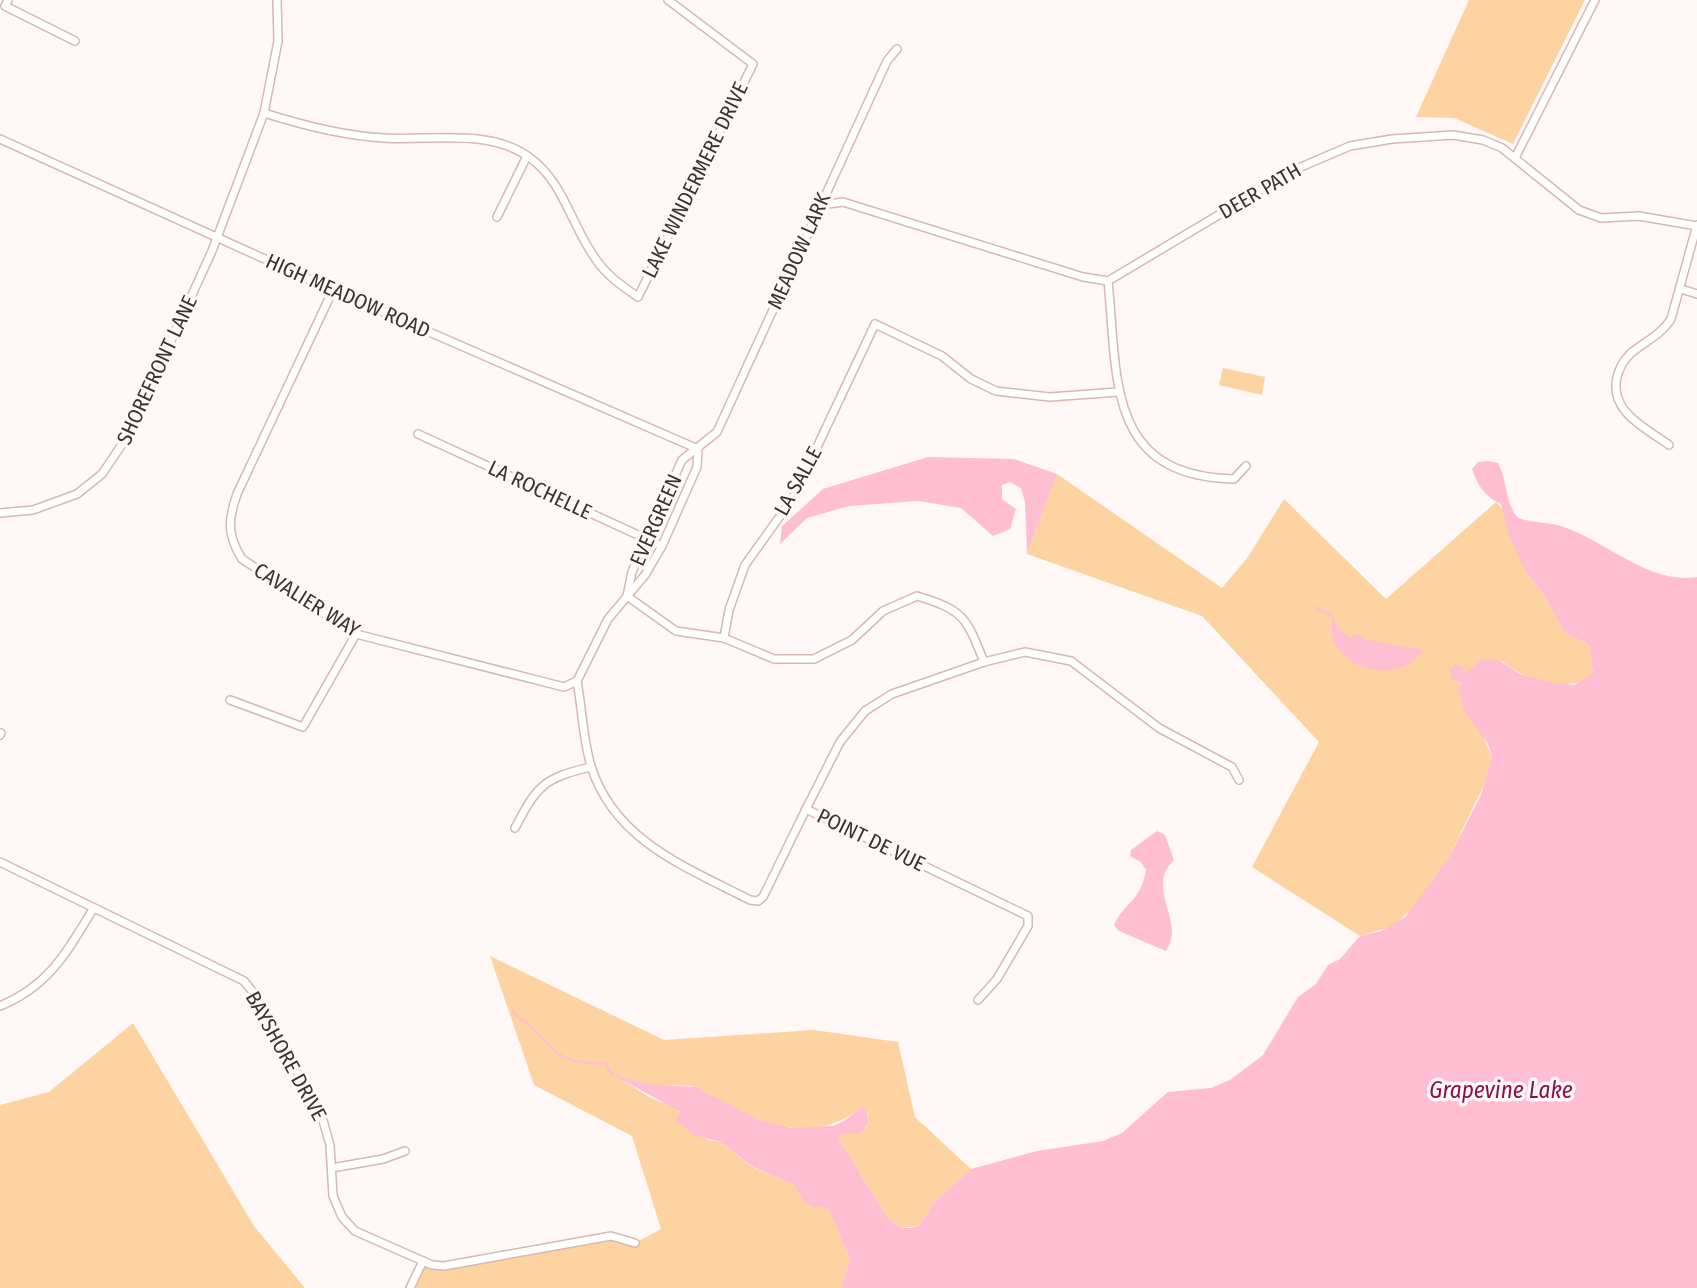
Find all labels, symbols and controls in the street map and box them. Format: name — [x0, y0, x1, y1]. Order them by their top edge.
street label: LAKE WINDERMERE DRIVE — [636, 78, 754, 282]
street label: DEER PATH — [1214, 157, 1306, 225]
street label: MEADOW LARK — [762, 188, 837, 313]
street label: HIGH MEADOW ROAD — [262, 248, 434, 344]
street label: SHOREFRONT LANE — [111, 291, 203, 449]
street label: LA SALLE — [768, 442, 828, 520]
street label: LA ROCHELLE — [484, 455, 596, 525]
street label: EVERGREEN — [624, 470, 688, 570]
street label: CAVALIER WAY — [249, 557, 365, 643]
street label: POINT DE VUE — [813, 803, 929, 877]
street label: BAYSHORE DRIVE — [240, 987, 332, 1125]
water label: Grapevine Lake — [1429, 1076, 1573, 1104]

